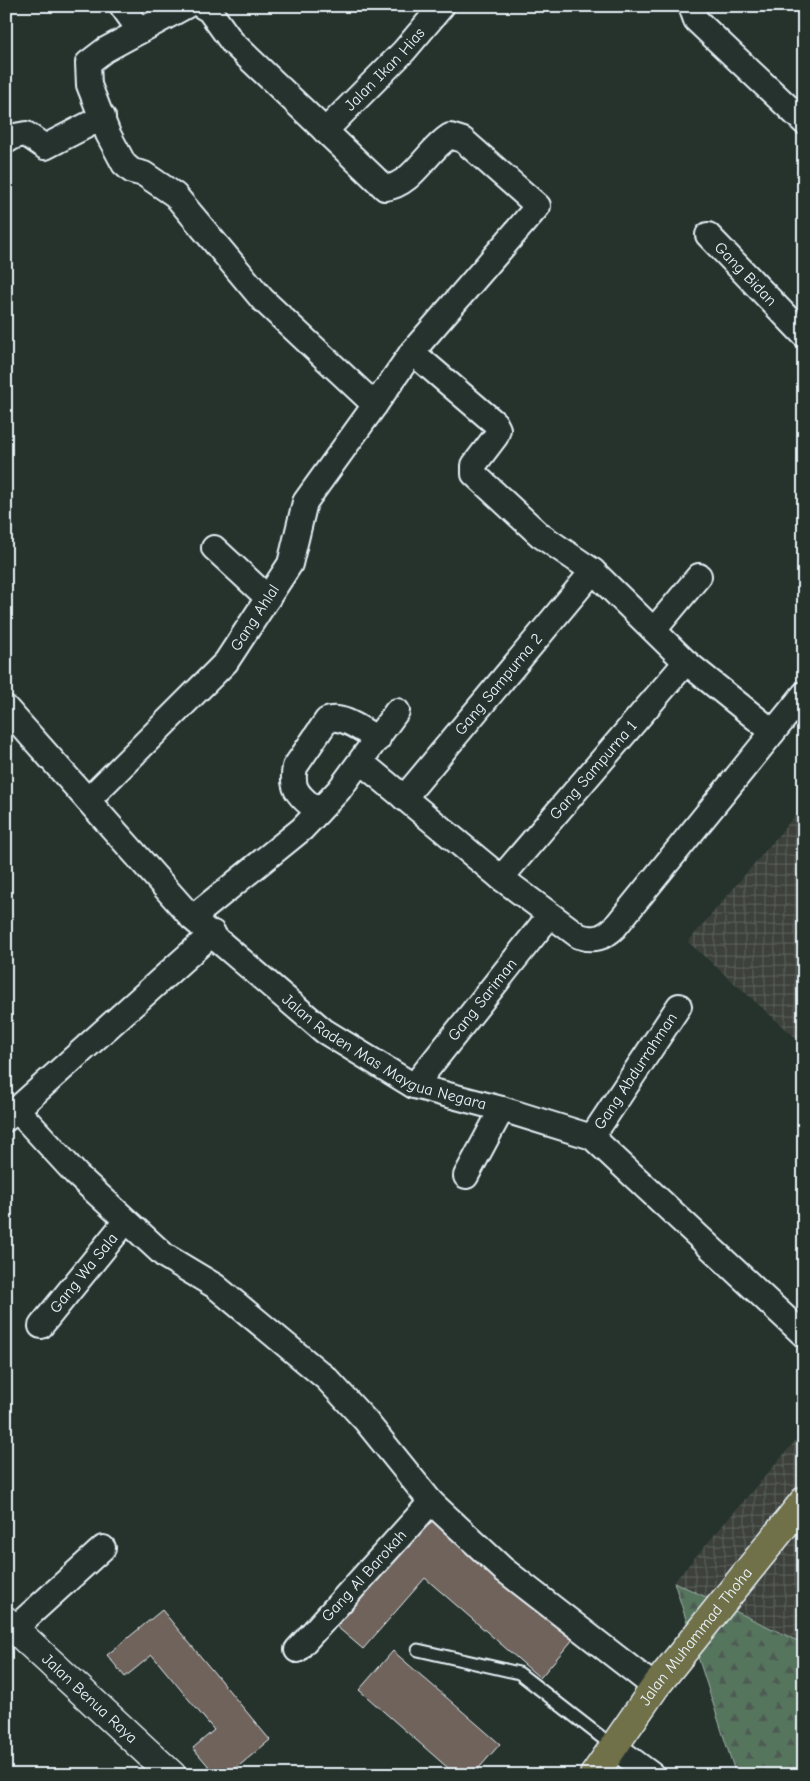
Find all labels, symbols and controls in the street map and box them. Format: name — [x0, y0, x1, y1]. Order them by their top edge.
street label: Jalan Ikan Hias — [341, 24, 429, 115]
street label: Gang Bidan — [711, 238, 780, 310]
street label: Gang Ahlal — [227, 581, 283, 654]
street label: Gang Sampurna 2 — [451, 630, 546, 739]
street label: Gang Sampurna 1 — [546, 717, 641, 823]
street label: Gang Sariman — [444, 955, 521, 1045]
street label: Jalan Raden Mas Maygua Negara — [278, 990, 488, 1114]
street label: Gang Abdurrahman — [590, 1009, 681, 1133]
street label: Gang Wa Sala — [46, 1229, 122, 1317]
street label: Gang Al Barokah — [318, 1526, 410, 1626]
street label: Jalan Muhammad Thoha — [636, 1564, 756, 1709]
street label: Jalan Benua Raya — [38, 1650, 141, 1747]

